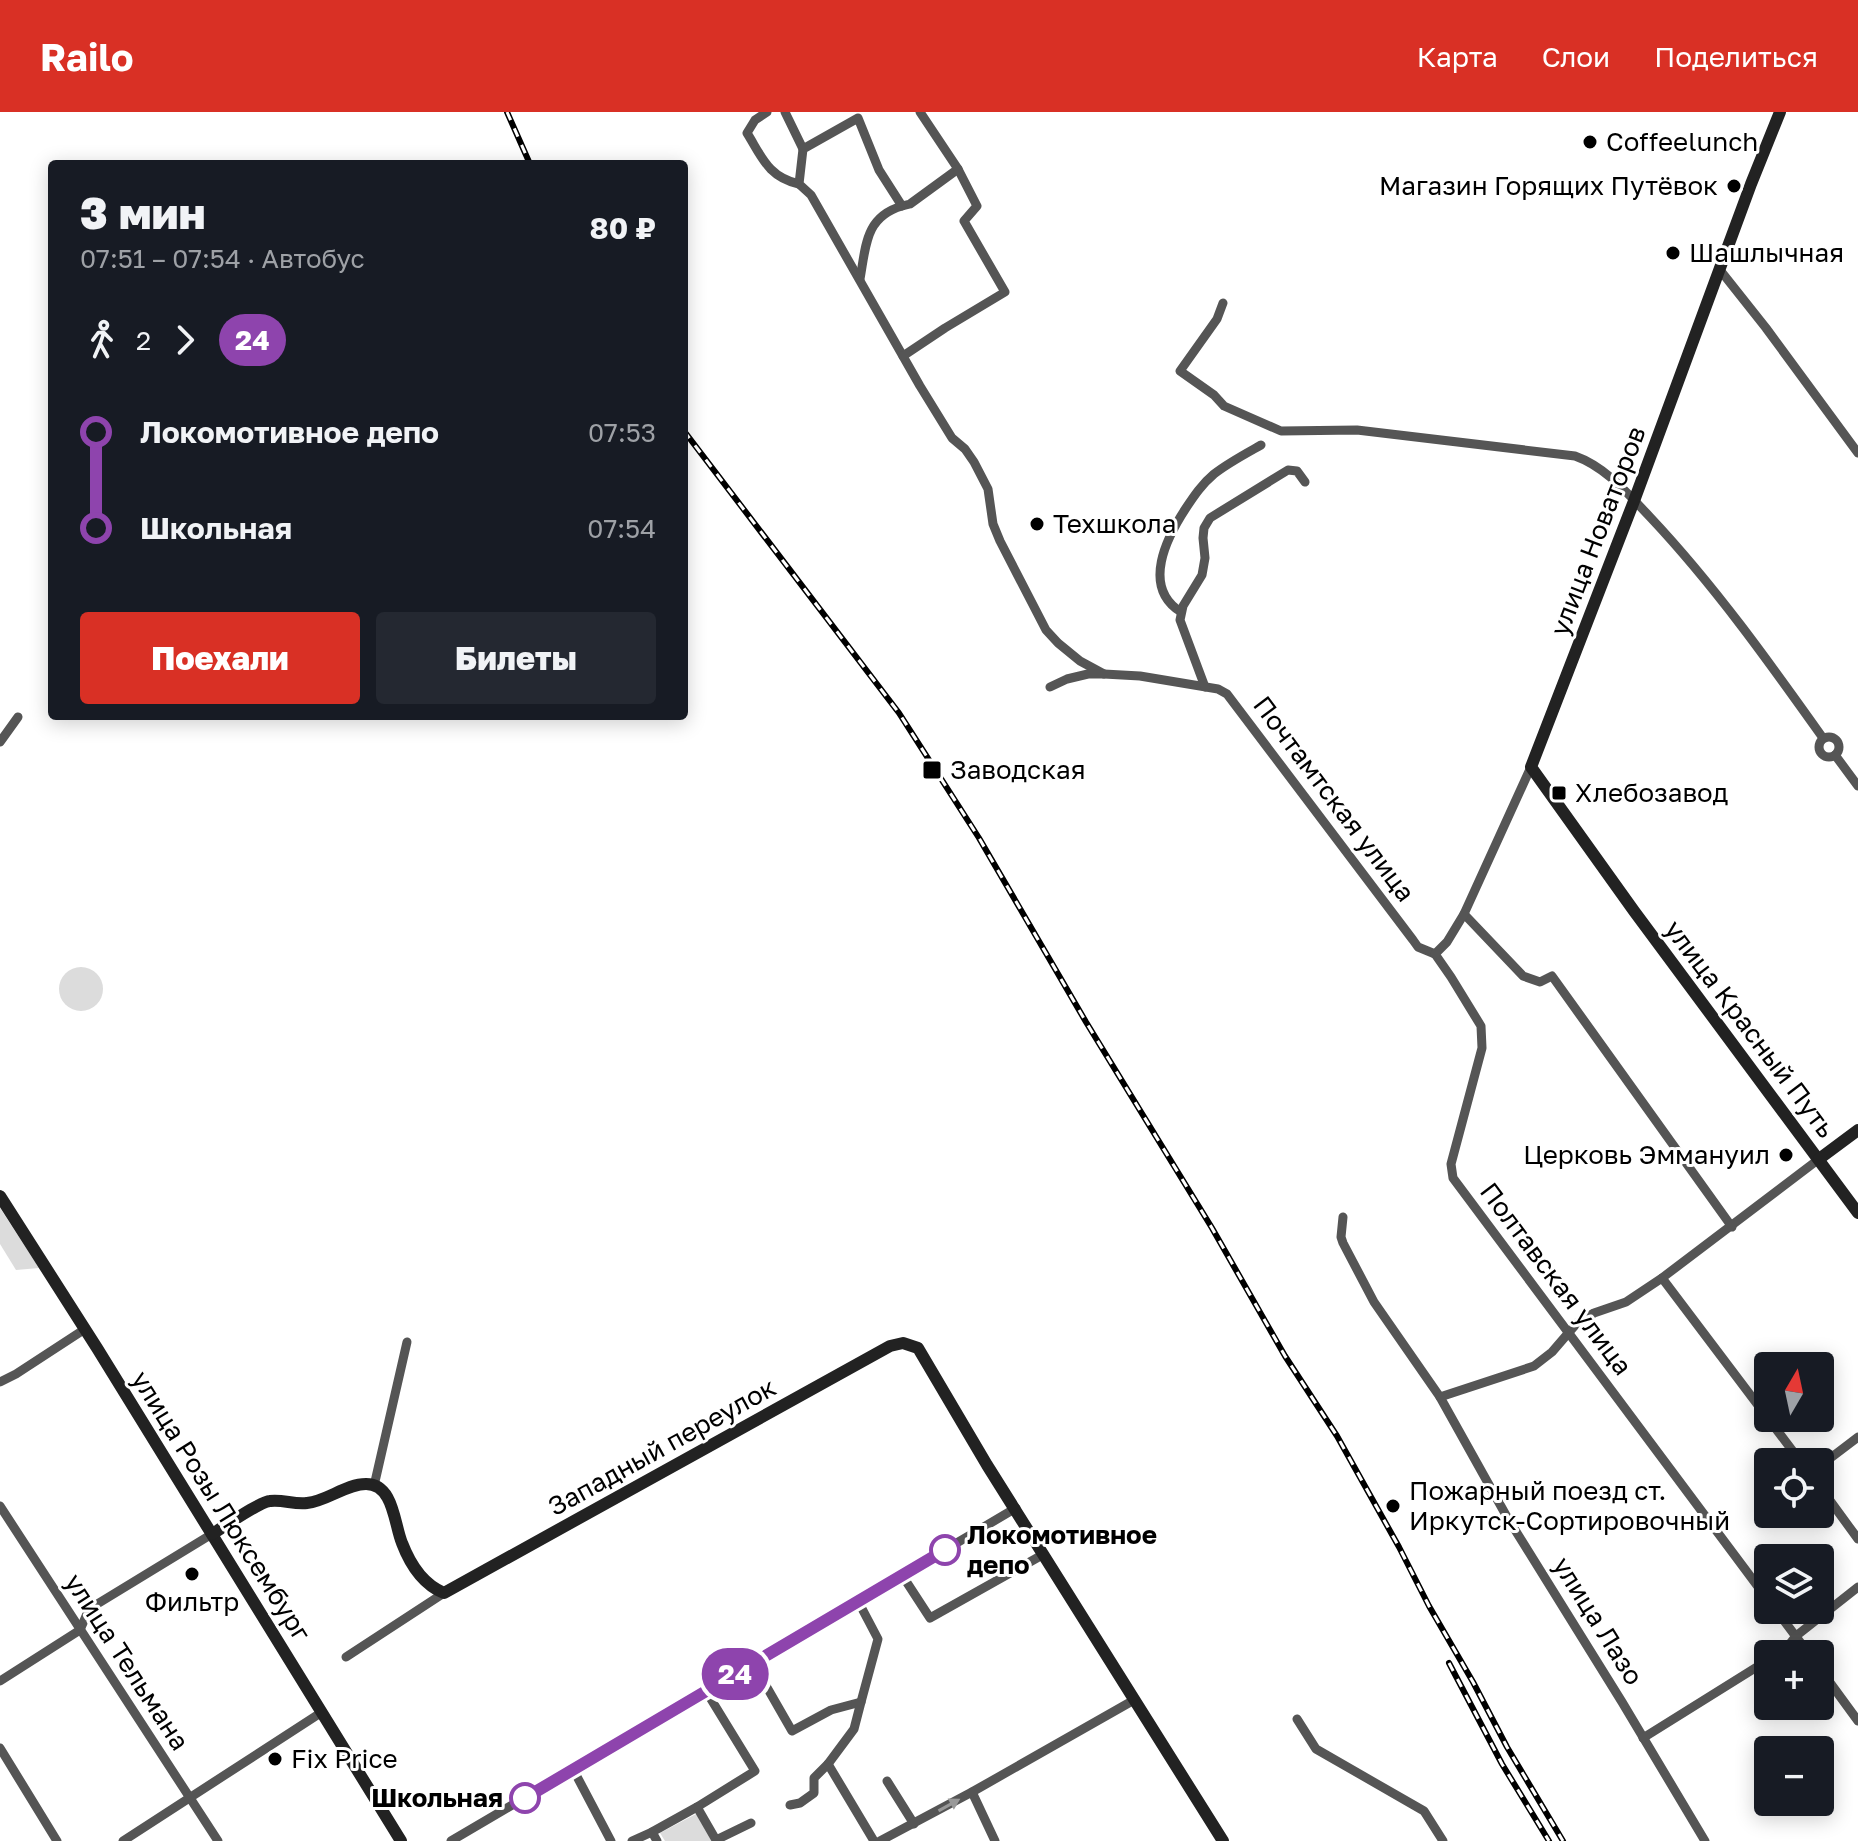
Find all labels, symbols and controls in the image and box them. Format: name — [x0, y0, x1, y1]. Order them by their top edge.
text: Railo — [40, 34, 134, 79]
text: Карта — [1417, 40, 1498, 73]
text: Слои — [1542, 40, 1610, 73]
text: Поделиться — [1654, 40, 1818, 73]
place label: Coffeelunch — [1606, 126, 1758, 157]
marker: Coffeelunch — [1581, 133, 1599, 151]
place label: Магазин Горящих Путёвок — [1379, 170, 1718, 201]
marker: Магазин Горящих Путёвок — [1725, 177, 1743, 195]
text: 3 мин — [80, 186, 206, 239]
text: 80 ₽ — [590, 210, 656, 246]
place label: Шашлычная — [1689, 237, 1844, 268]
text: 07:51 – 07:54 · Автобус — [80, 243, 365, 274]
marker: Шашлычная — [1664, 244, 1682, 262]
icon: walk — [80, 318, 124, 362]
icon: forward — [163, 318, 207, 362]
text: 24 — [235, 323, 270, 356]
text: 2 — [136, 325, 151, 356]
text: Локомотивное депо — [140, 414, 439, 450]
text: 07:53 — [588, 417, 656, 448]
street label: улица Новаторов — [1543, 422, 1652, 640]
place label: Техшкола — [1053, 508, 1176, 539]
text: Школьная — [140, 510, 292, 546]
text: 07:54 — [587, 513, 656, 544]
marker: Техшкола — [1028, 515, 1046, 533]
button: Поехали — [80, 612, 360, 704]
button: Билеты — [376, 612, 656, 704]
street label: Почтамтская улица — [1247, 690, 1422, 907]
place label: Заводская — [950, 754, 1085, 785]
marker: Заводская — [921, 759, 943, 781]
place label: Хлебозавод — [1575, 777, 1728, 808]
marker: Хлебозавод — [1550, 784, 1568, 802]
street label: улица Красный Путь — [1659, 914, 1842, 1143]
place label: Церковь Эммануил — [1523, 1139, 1770, 1170]
marker: Церковь Эммануил — [1777, 1146, 1795, 1164]
street label: Полтавская улица — [1474, 1176, 1639, 1381]
north arrow — [1754, 1352, 1834, 1432]
map controls — [1754, 1352, 1834, 1816]
street label: улица Розы Люксембург — [125, 1365, 317, 1647]
street label: Западный переулок — [542, 1371, 781, 1522]
button: locate — [1754, 1448, 1834, 1528]
place label: Пожарный поезд ст. Иркутск-Сортировочный — [1409, 1475, 1730, 1536]
marker: Пожарный поезд ст. Иркутск-Сортировочный — [1384, 1497, 1402, 1515]
place label: Локомотивное депо — [967, 1519, 1157, 1580]
marker: Локомотивное депо — [930, 1535, 960, 1565]
button: layers — [1754, 1544, 1834, 1624]
street label: улица Лазо — [1547, 1551, 1650, 1691]
marker: Фильтр — [183, 1565, 201, 1583]
street label: улица Тельмана — [59, 1568, 196, 1756]
place label: Фильтр — [145, 1586, 239, 1617]
button: + — [1754, 1640, 1834, 1720]
line badge: 24 — [699, 1648, 771, 1700]
text: 24 — [718, 1657, 752, 1690]
button: − — [1754, 1736, 1834, 1816]
place label: Fix Price — [291, 1743, 398, 1774]
marker: Fix Price — [266, 1750, 284, 1768]
place label: Школьная — [371, 1782, 503, 1813]
marker: Школьная — [510, 1783, 540, 1813]
one-way arrow — [938, 1798, 960, 1812]

